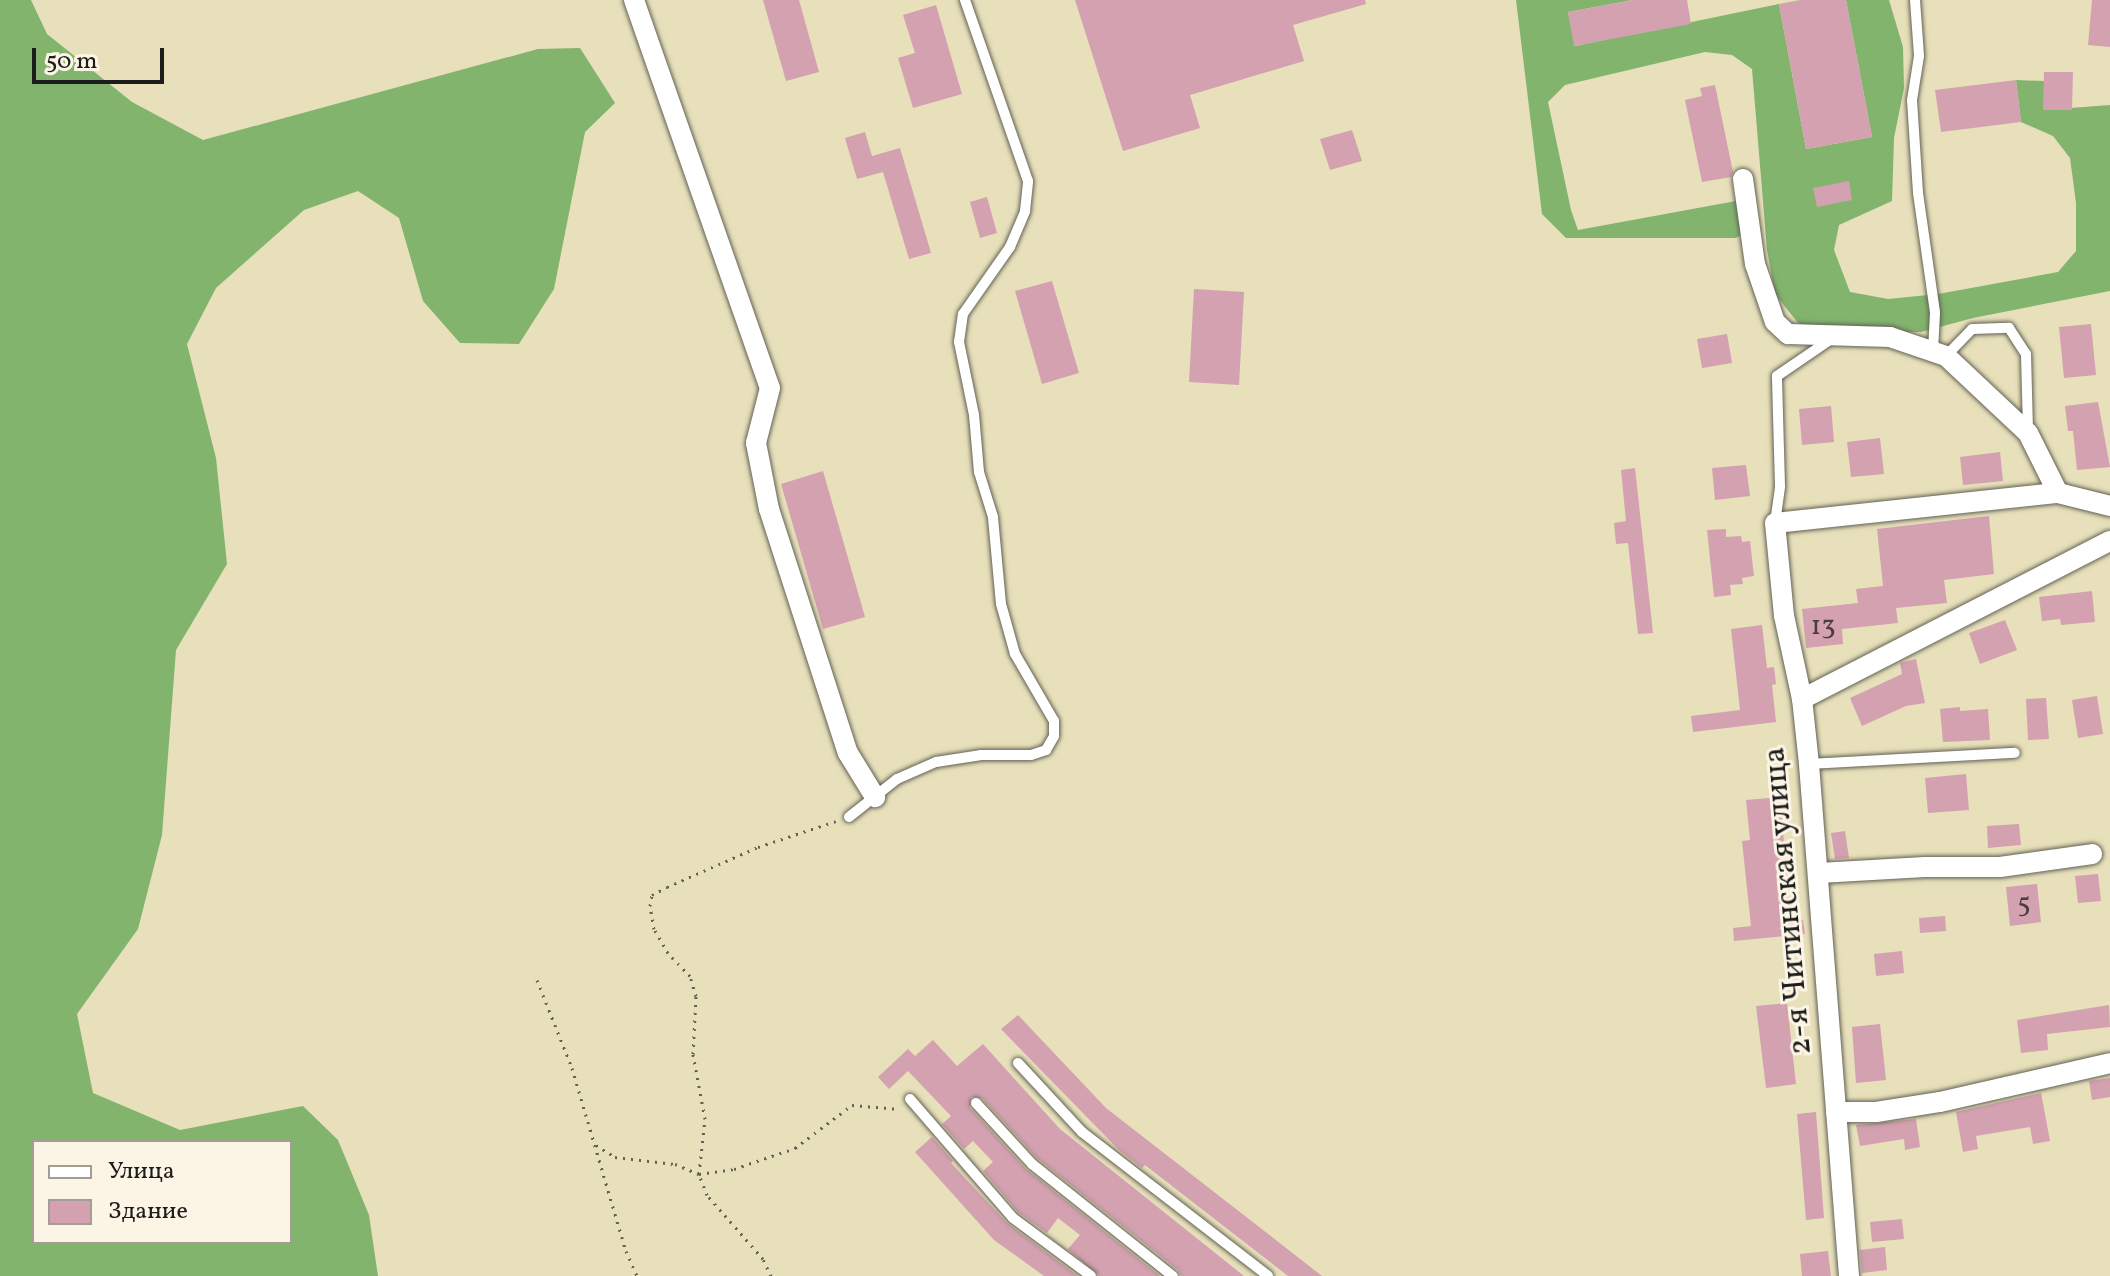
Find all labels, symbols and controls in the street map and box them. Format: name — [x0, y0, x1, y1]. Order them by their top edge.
scale bar — [36, 32, 168, 82]
text: 50 m — [46, 45, 98, 79]
house number: 13 — [1810, 610, 1836, 644]
street label: 2-я Читинская улица — [1756, 745, 1822, 1057]
house number: 5 — [2017, 888, 2031, 922]
legend — [32, 1140, 292, 1244]
text: Улица — [108, 1155, 175, 1189]
text: Здание — [108, 1195, 188, 1229]

